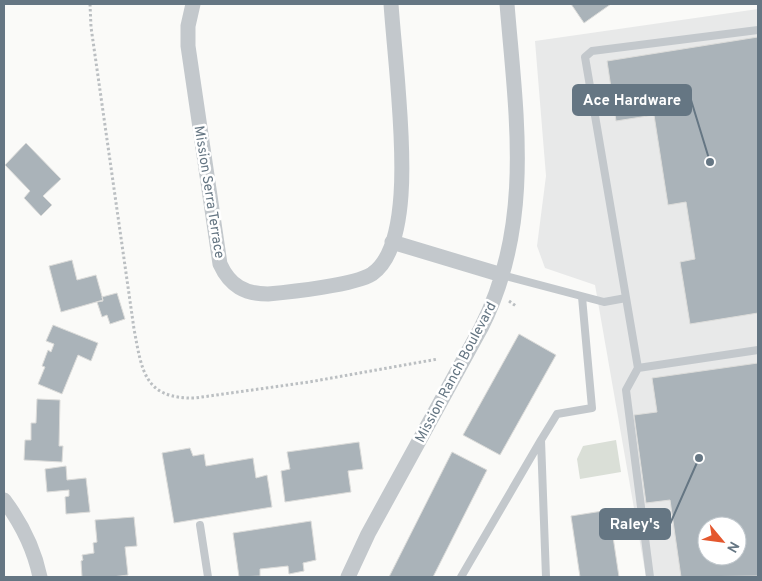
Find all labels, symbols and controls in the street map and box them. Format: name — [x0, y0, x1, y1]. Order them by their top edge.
callout: Ace Hardware — [573, 85, 691, 115]
text: Ace Hardware — [583, 92, 681, 111]
street label: Mission Serra Terrace — [190, 125, 227, 260]
street label: Mission Ranch Boulevard — [412, 300, 501, 446]
callout: Raley's — [600, 509, 670, 539]
text: Raley's — [610, 516, 660, 535]
north arrow — [697, 516, 747, 566]
text: N — [722, 538, 742, 555]

